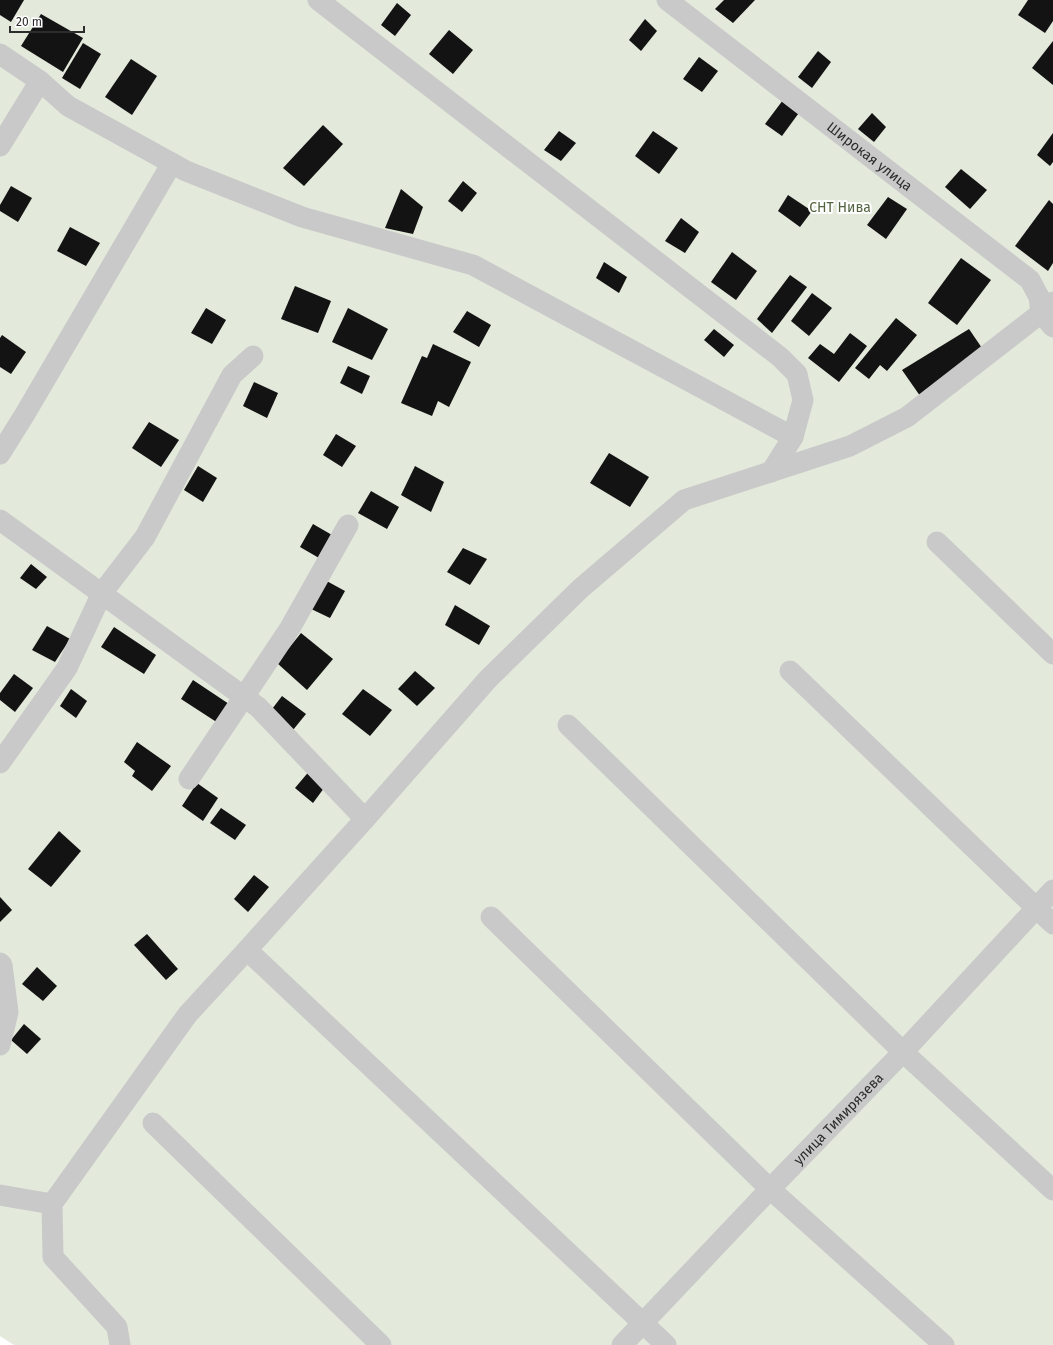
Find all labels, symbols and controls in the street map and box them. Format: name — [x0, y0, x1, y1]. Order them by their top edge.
scale bar — [10, 8, 84, 34]
text: 20 m — [16, 15, 42, 29]
street label: Широкая улица — [824, 118, 916, 195]
park label: СНТ Нива — [809, 199, 871, 216]
street label: улица Тимирязева — [790, 1069, 887, 1168]

